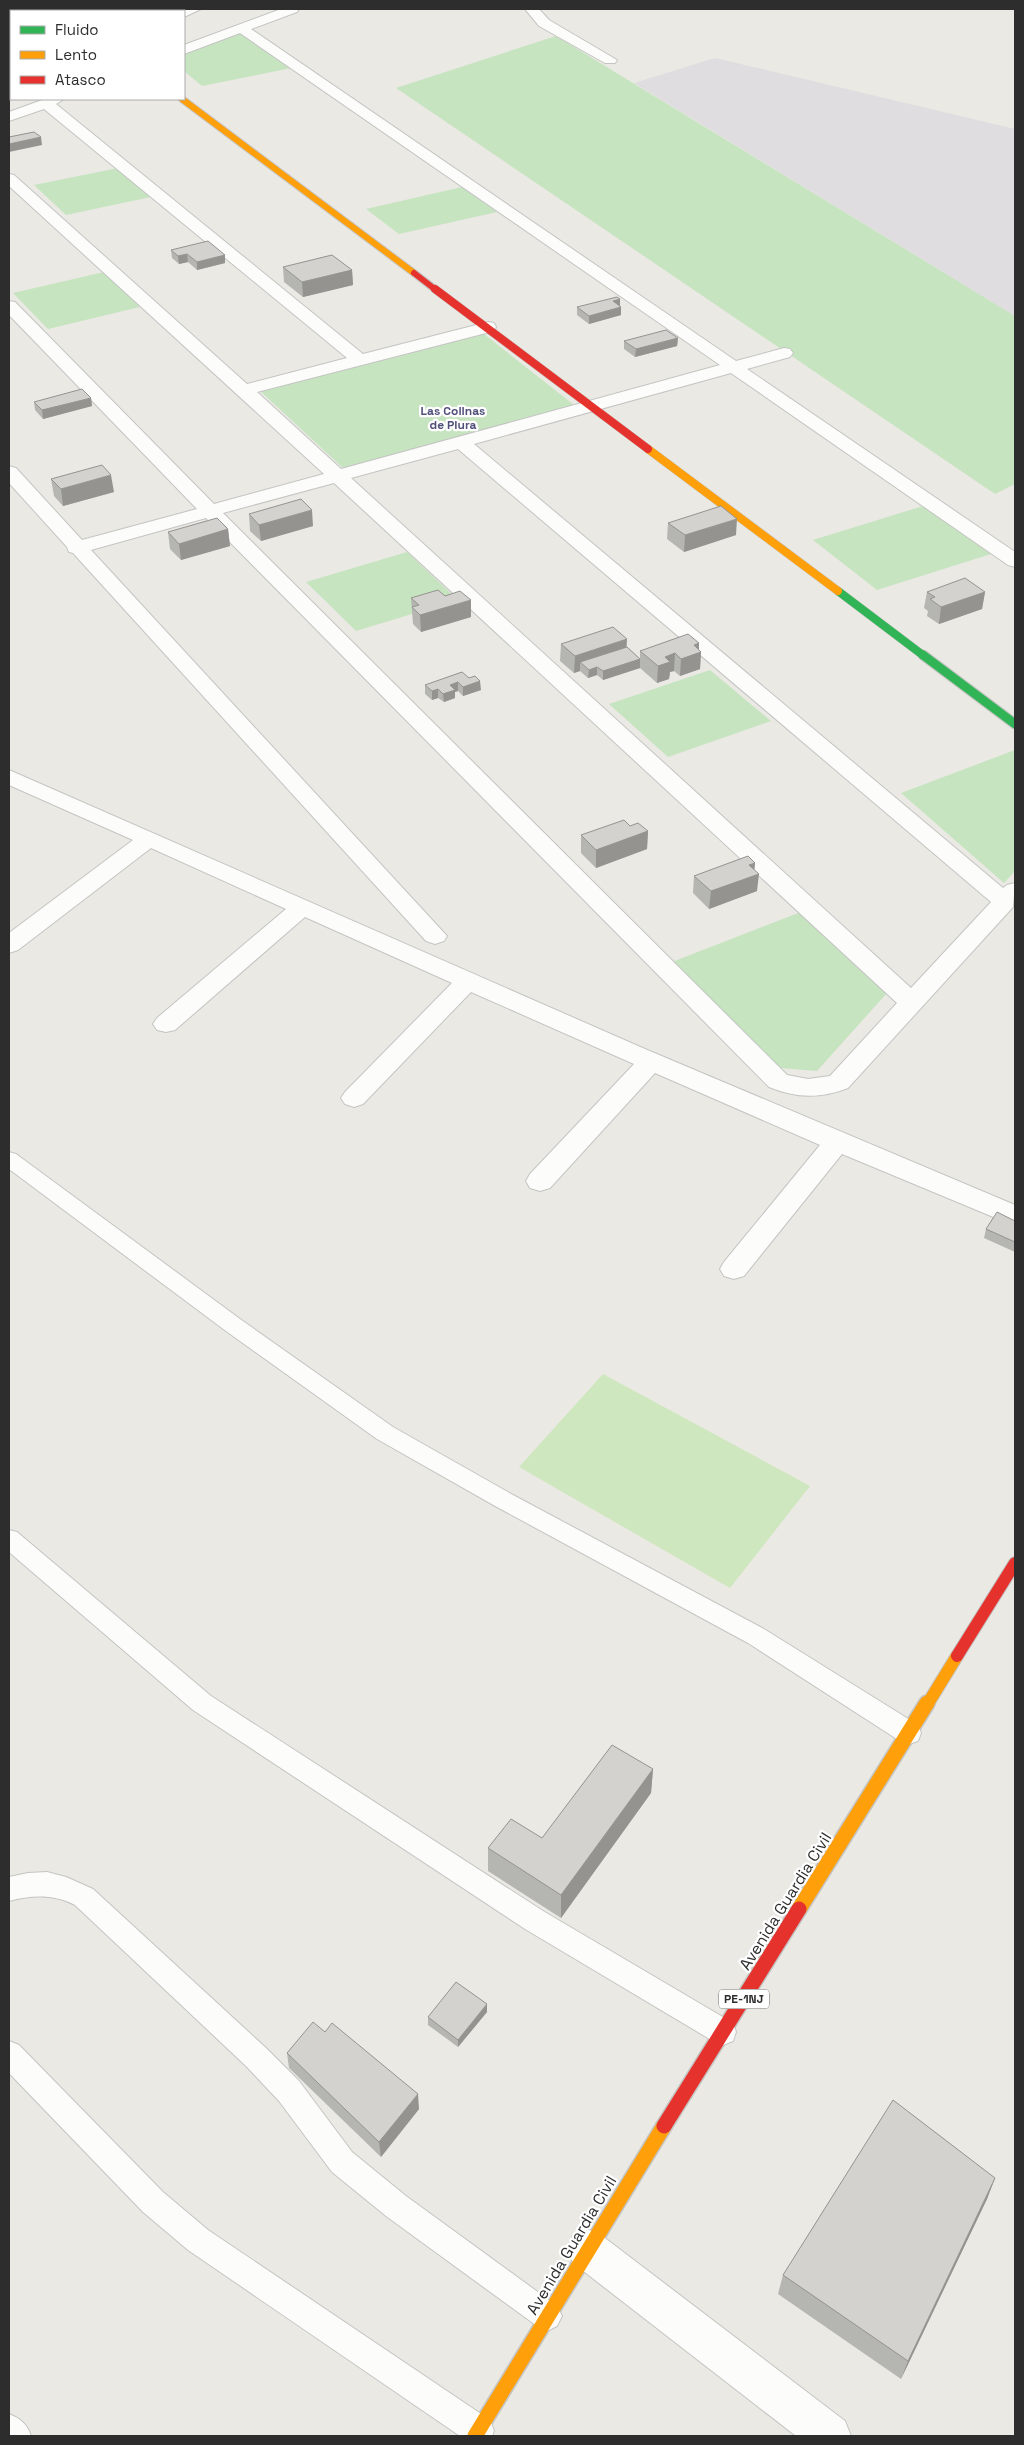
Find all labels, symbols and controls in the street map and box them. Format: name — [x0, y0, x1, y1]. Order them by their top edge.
legend — [10, 10, 185, 100]
text: Fluido — [55, 20, 99, 39]
text: Lento — [55, 45, 97, 64]
text: Atasco — [55, 70, 106, 89]
district label: Las Colinas de Piura — [421, 403, 485, 433]
street label: Avenida Guardia Civil — [735, 1829, 836, 1974]
road number: PE-1NJ — [719, 1990, 769, 2008]
street label: Avenida Guardia Civil — [522, 2172, 621, 2319]

